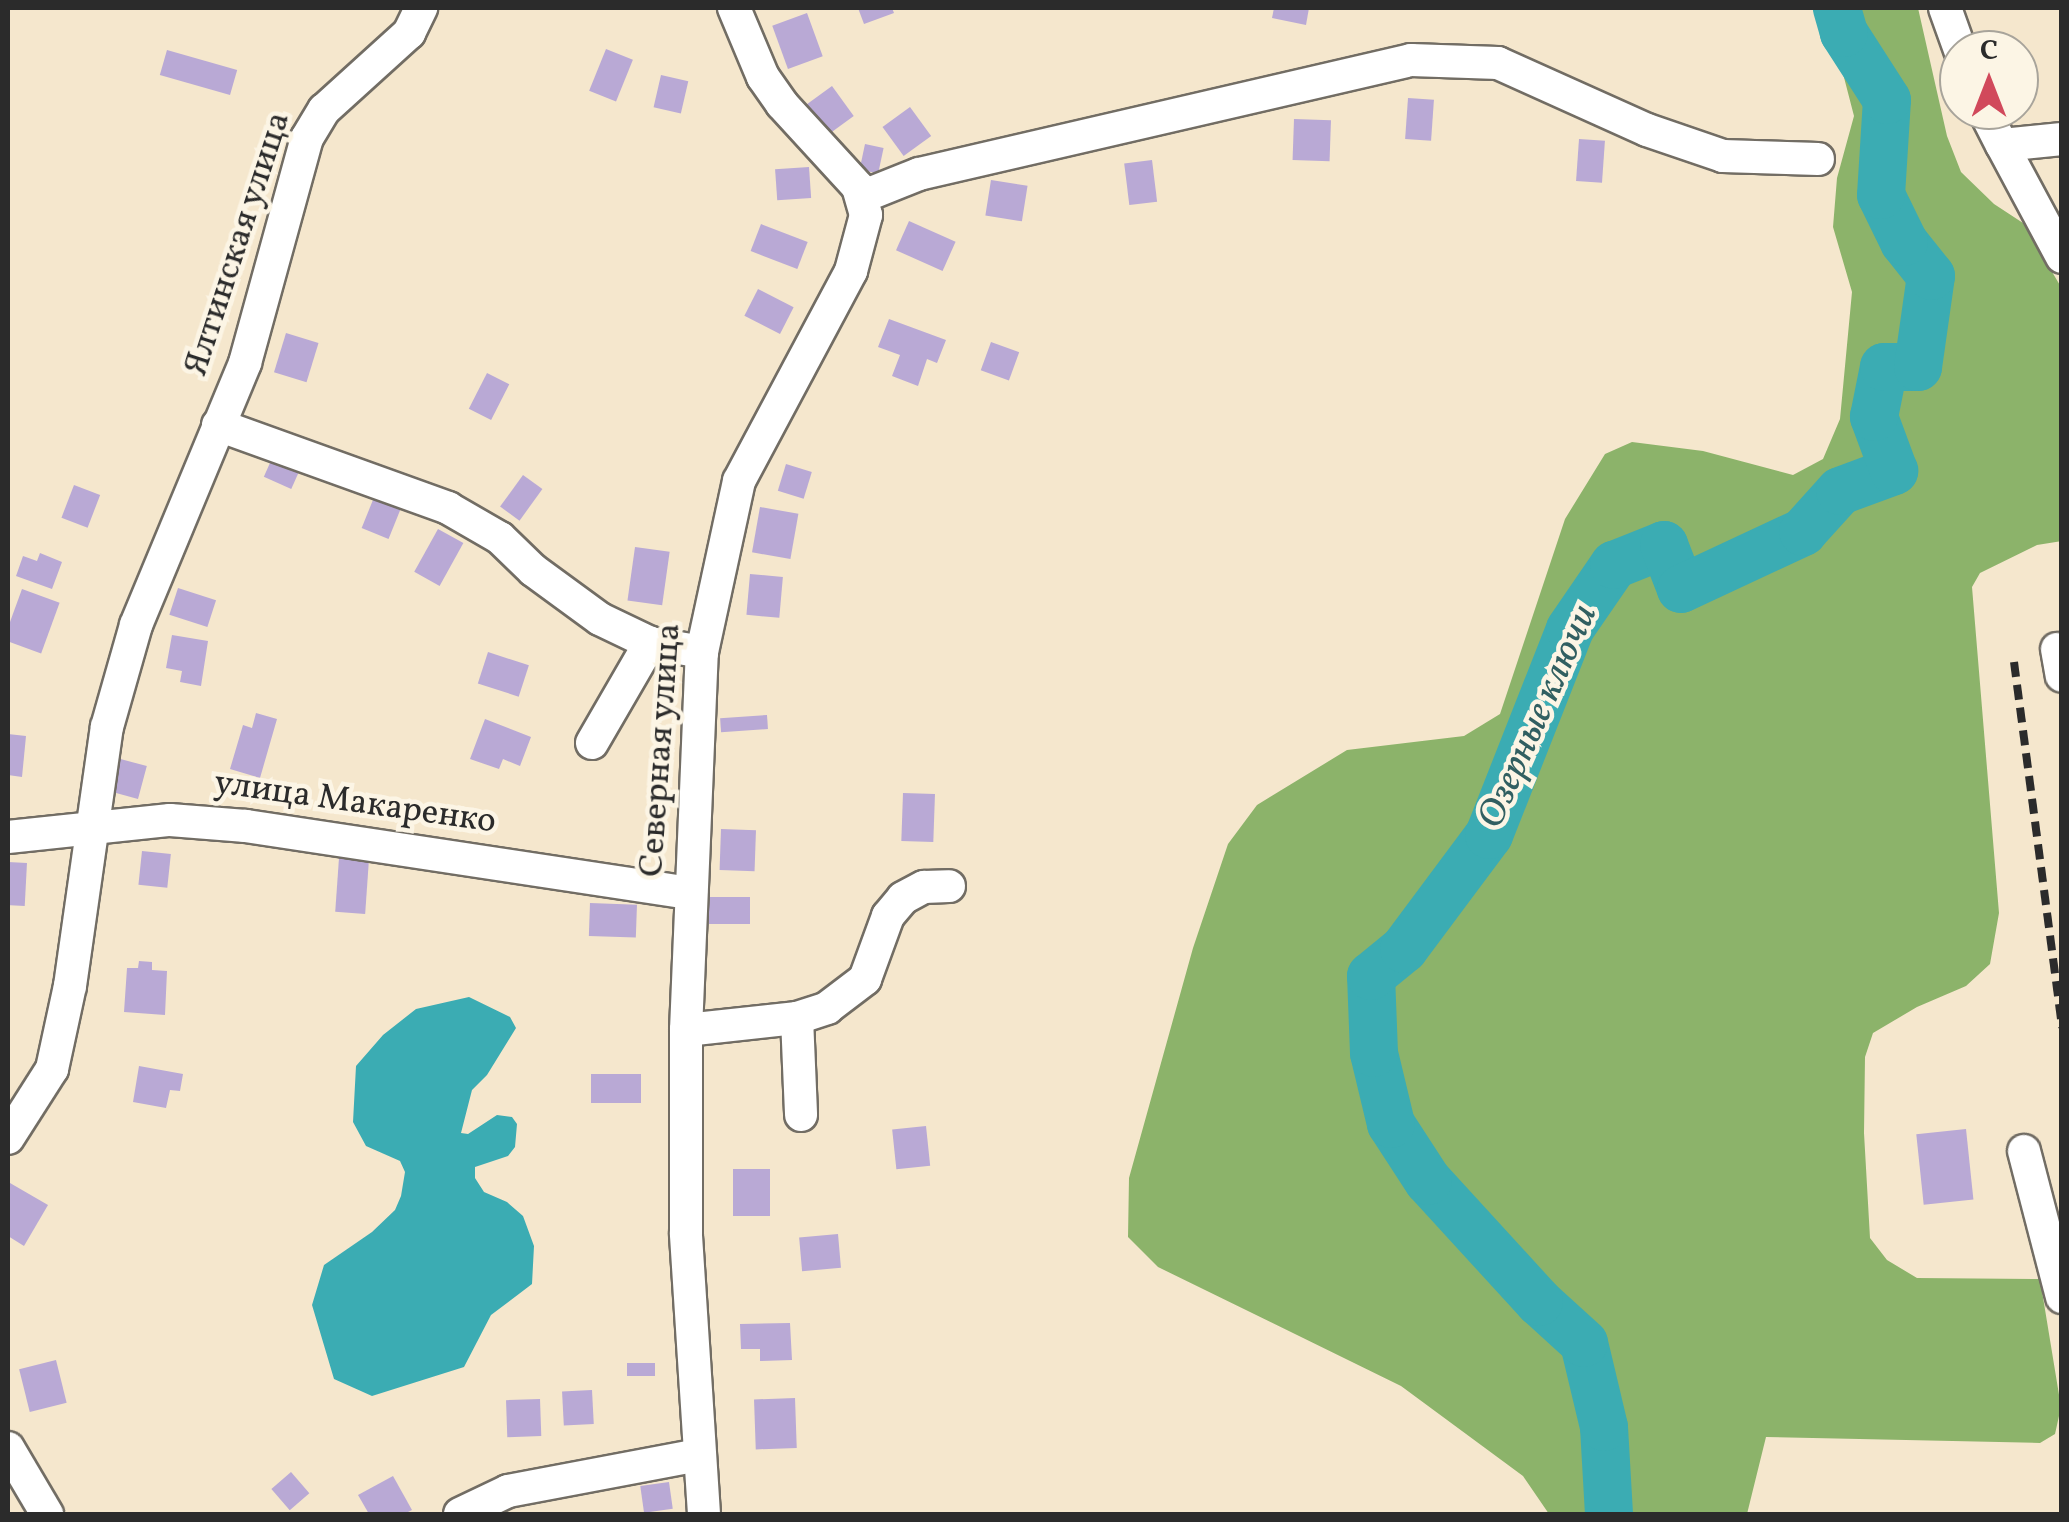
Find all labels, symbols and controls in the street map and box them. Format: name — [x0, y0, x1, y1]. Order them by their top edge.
north arrow — [1939, 30, 2039, 130]
text: С — [1980, 32, 1998, 71]
street label: Ялтинская улица — [175, 106, 301, 382]
water label: Озерные ключи — [1469, 598, 1609, 836]
street label: Северная улица — [631, 621, 691, 879]
street label: улица Макаренко — [211, 762, 499, 844]

